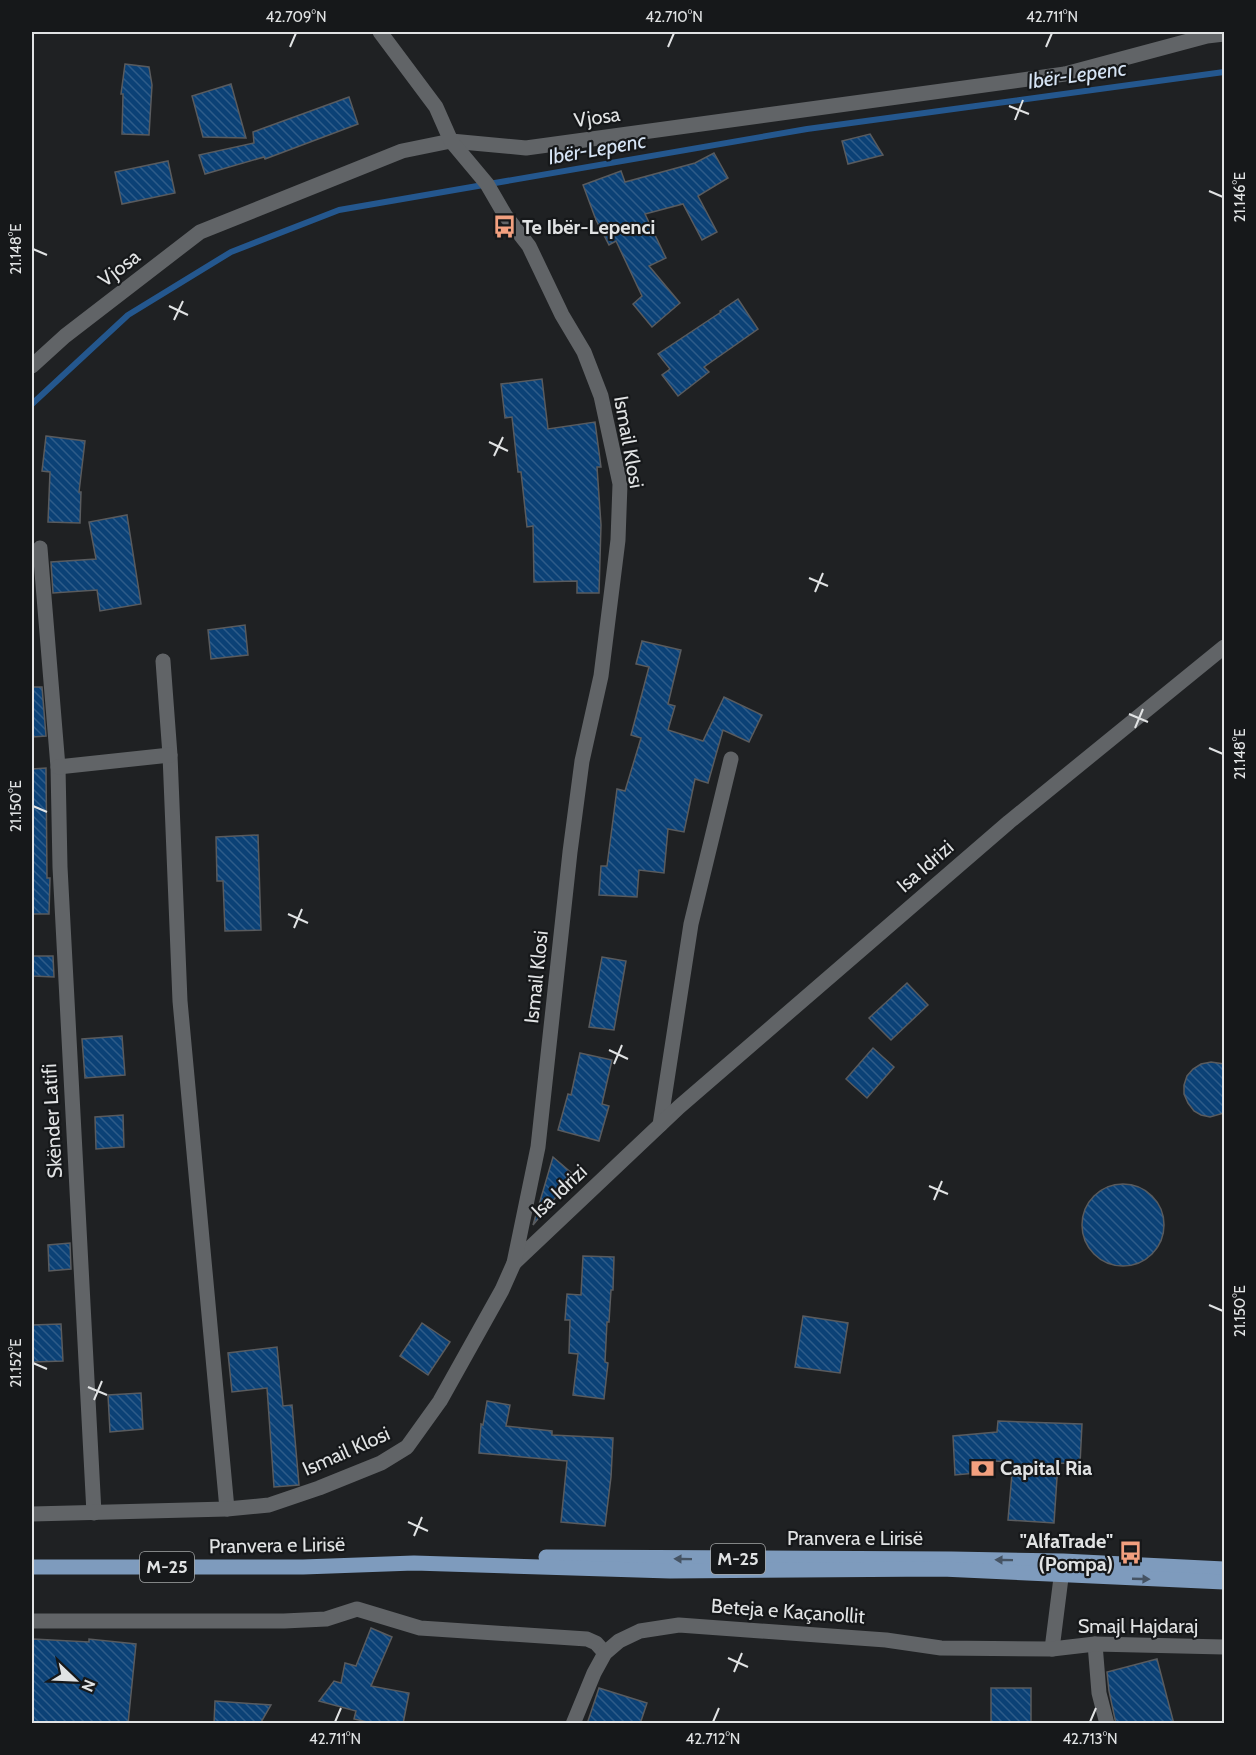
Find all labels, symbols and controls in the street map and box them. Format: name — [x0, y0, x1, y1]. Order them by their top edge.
text: 42.709°N — [266, 8, 326, 26]
text: 42.710°N — [645, 8, 703, 26]
text: 42.711°N — [1026, 8, 1078, 26]
water label: Ibër-Lepenc — [1026, 55, 1128, 94]
street label: Vjosa — [572, 102, 622, 132]
water label: Ibër-Lepenc — [546, 128, 648, 169]
text: 21.146°E — [1231, 172, 1249, 222]
bus stop icon: Te Ibër-Lepenci — [491, 214, 517, 240]
place label: Te Ibër-Lepenci — [522, 215, 655, 239]
text: 21.148°E — [7, 224, 25, 275]
street label: Vjosa — [93, 244, 145, 292]
street label: Ismail Klosi — [609, 394, 649, 490]
text: 21.148°E — [1231, 729, 1249, 780]
text: 21.150°E — [7, 780, 25, 832]
street label: Isa Idrizi — [892, 835, 958, 897]
street label: Ismail Klosi — [519, 929, 553, 1025]
street label: Skënder Latifi — [37, 1063, 67, 1179]
street label: Isa Idrizi — [526, 1159, 592, 1223]
text: 21.150°E — [1231, 1285, 1249, 1337]
text: 21.152°E — [7, 1338, 25, 1388]
street label: Ismail Klosi — [299, 1421, 393, 1481]
bank icon: Capital Ria — [969, 1455, 995, 1481]
place label: Capital Ria — [1000, 1456, 1092, 1480]
street label: Pranvera e Lirisë — [787, 1526, 923, 1550]
place label: "AlfaTrade" (Pompa) — [1020, 1529, 1113, 1576]
street label: Pranvera e Lirisë — [209, 1532, 345, 1558]
bus stop icon: "AlfaTrade" (Pompa) — [1118, 1540, 1144, 1566]
road number: M-25 — [711, 1544, 765, 1574]
road number: M-25 — [140, 1552, 194, 1582]
one-way arrow — [674, 1554, 693, 1564]
one-way arrow — [995, 1555, 1014, 1565]
one-way arrow — [1131, 1574, 1150, 1583]
street label: Beteja e Kaçanollit — [710, 1594, 866, 1628]
street label: Smajl Hajdaraj — [1078, 1614, 1198, 1638]
north arrow — [45, 1650, 105, 1710]
text: N — [77, 1677, 99, 1695]
text: 42.711°N — [309, 1730, 361, 1748]
text: 42.712°N — [686, 1730, 740, 1748]
text: 42.713°N — [1062, 1730, 1118, 1748]

